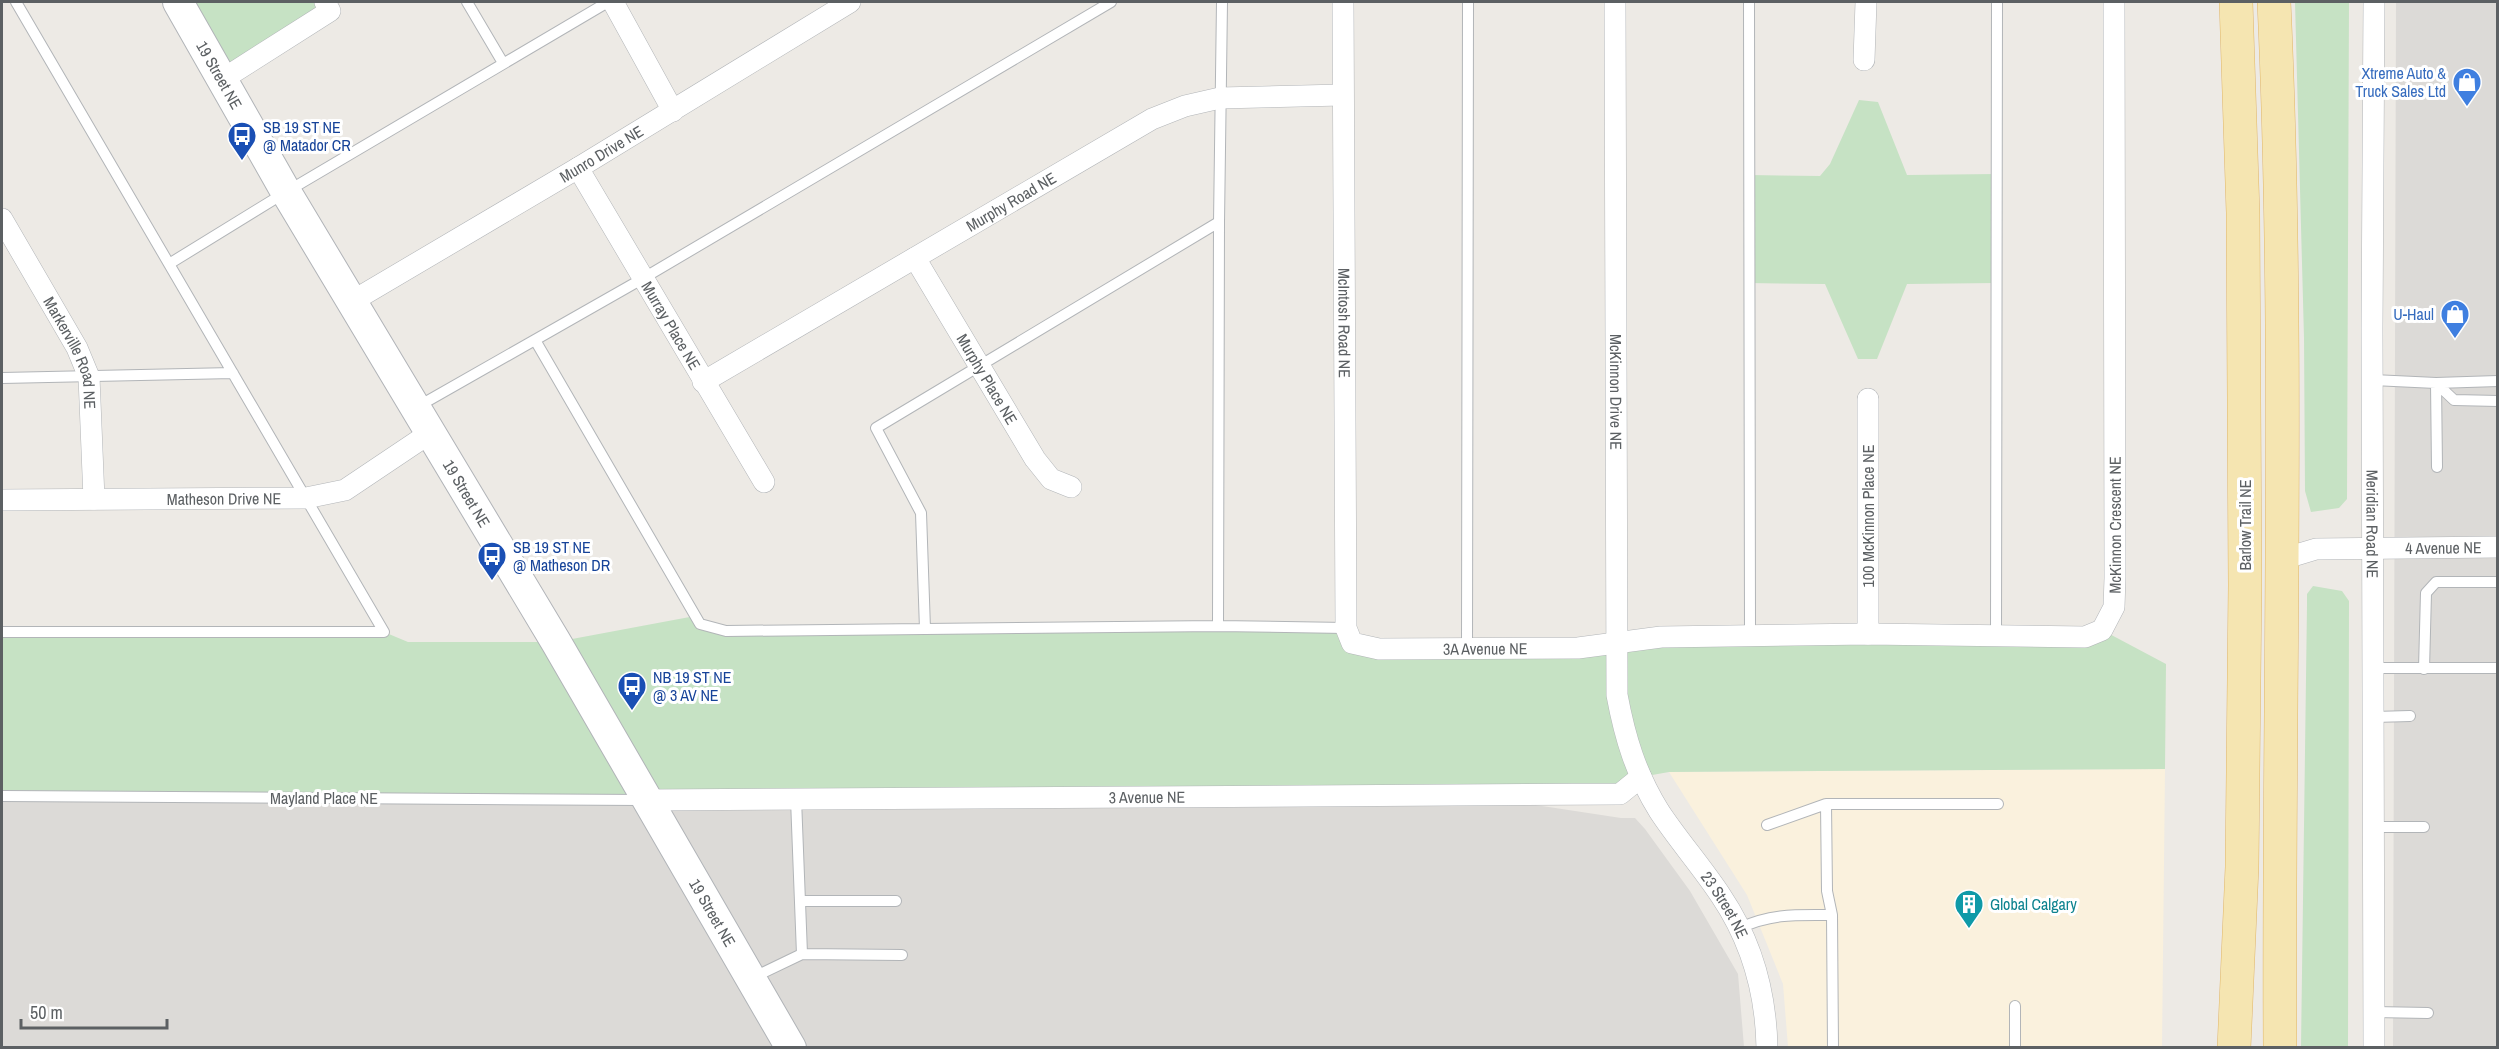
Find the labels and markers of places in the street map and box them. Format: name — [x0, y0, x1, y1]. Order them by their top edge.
place label: Xtreme Auto & Truck Sales Ltd — [2355, 62, 2446, 102]
shop icon: Xtreme Auto & Truck Sales Ltd — [2451, 66, 2483, 108]
place label: SB 19 ST NE @ Matador CR — [263, 116, 351, 156]
bus stop icon: SB 19 ST NE @ Matador CR — [226, 120, 258, 162]
shop icon: U-Haul — [2439, 298, 2471, 340]
place label: U-Haul — [2393, 303, 2434, 325]
place label: SB 19 ST NE @ Matheson DR — [513, 536, 611, 576]
bus stop icon: SB 19 ST NE @ Matheson DR — [476, 540, 508, 582]
place label: NB 19 ST NE @ 3 AV NE — [653, 666, 732, 706]
bus stop icon: NB 19 ST NE @ 3 AV NE — [616, 670, 648, 712]
building icon: Global Calgary — [1953, 888, 1985, 930]
place label: Global Calgary — [1990, 893, 2077, 915]

